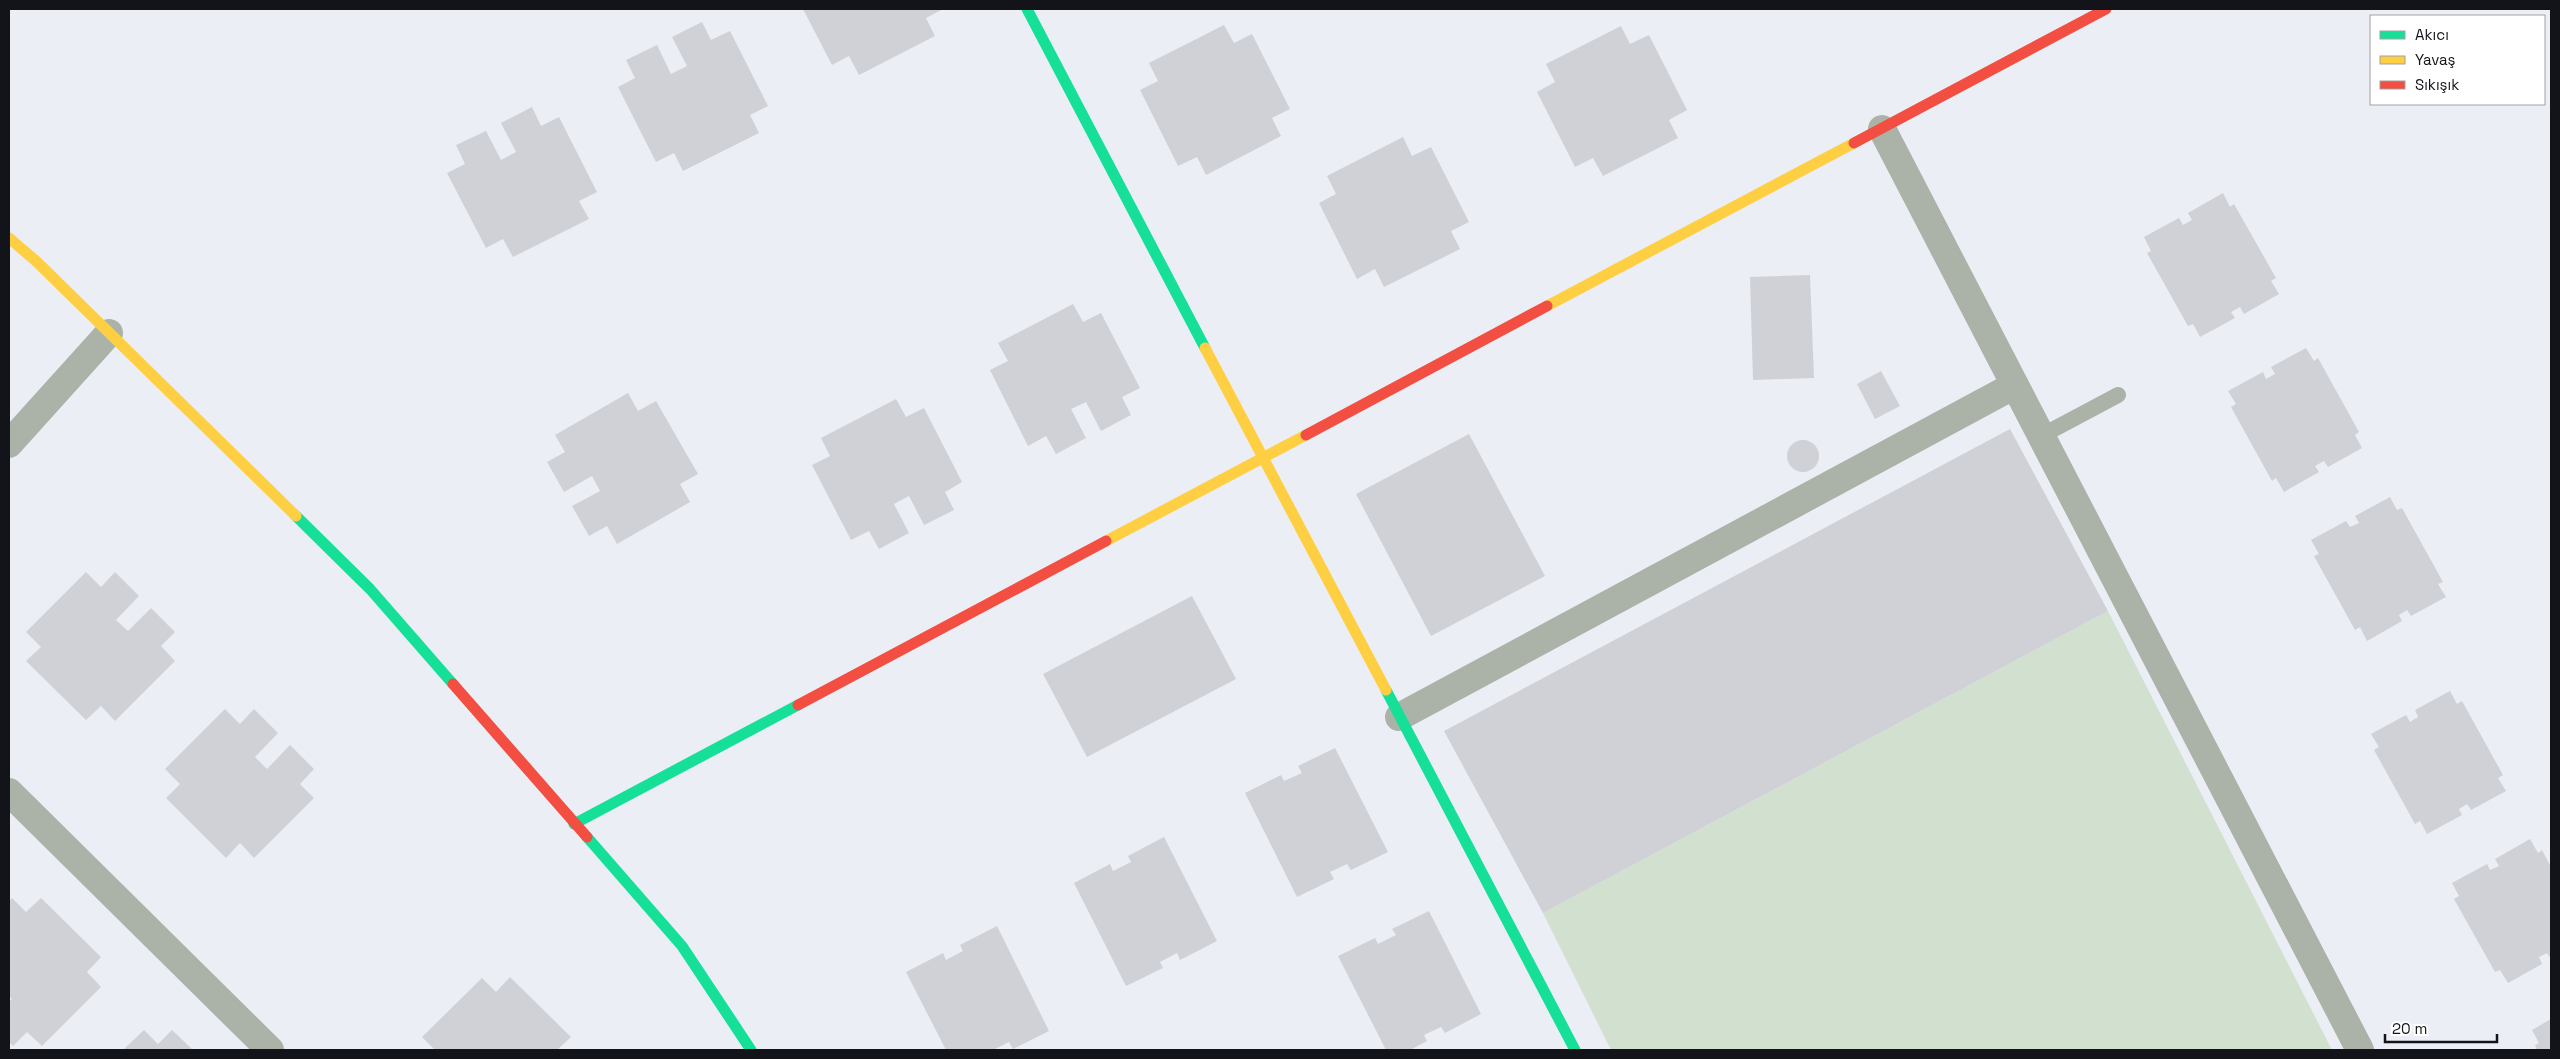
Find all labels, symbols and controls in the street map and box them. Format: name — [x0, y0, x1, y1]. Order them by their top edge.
legend — [2370, 15, 2545, 105]
text: Akıcı — [2415, 25, 2449, 44]
text: Yavaş — [2415, 50, 2456, 69]
text: Sıkışık — [2415, 75, 2459, 94]
scale bar — [2385, 1012, 2498, 1044]
text: 20 m — [2392, 1019, 2427, 1038]

